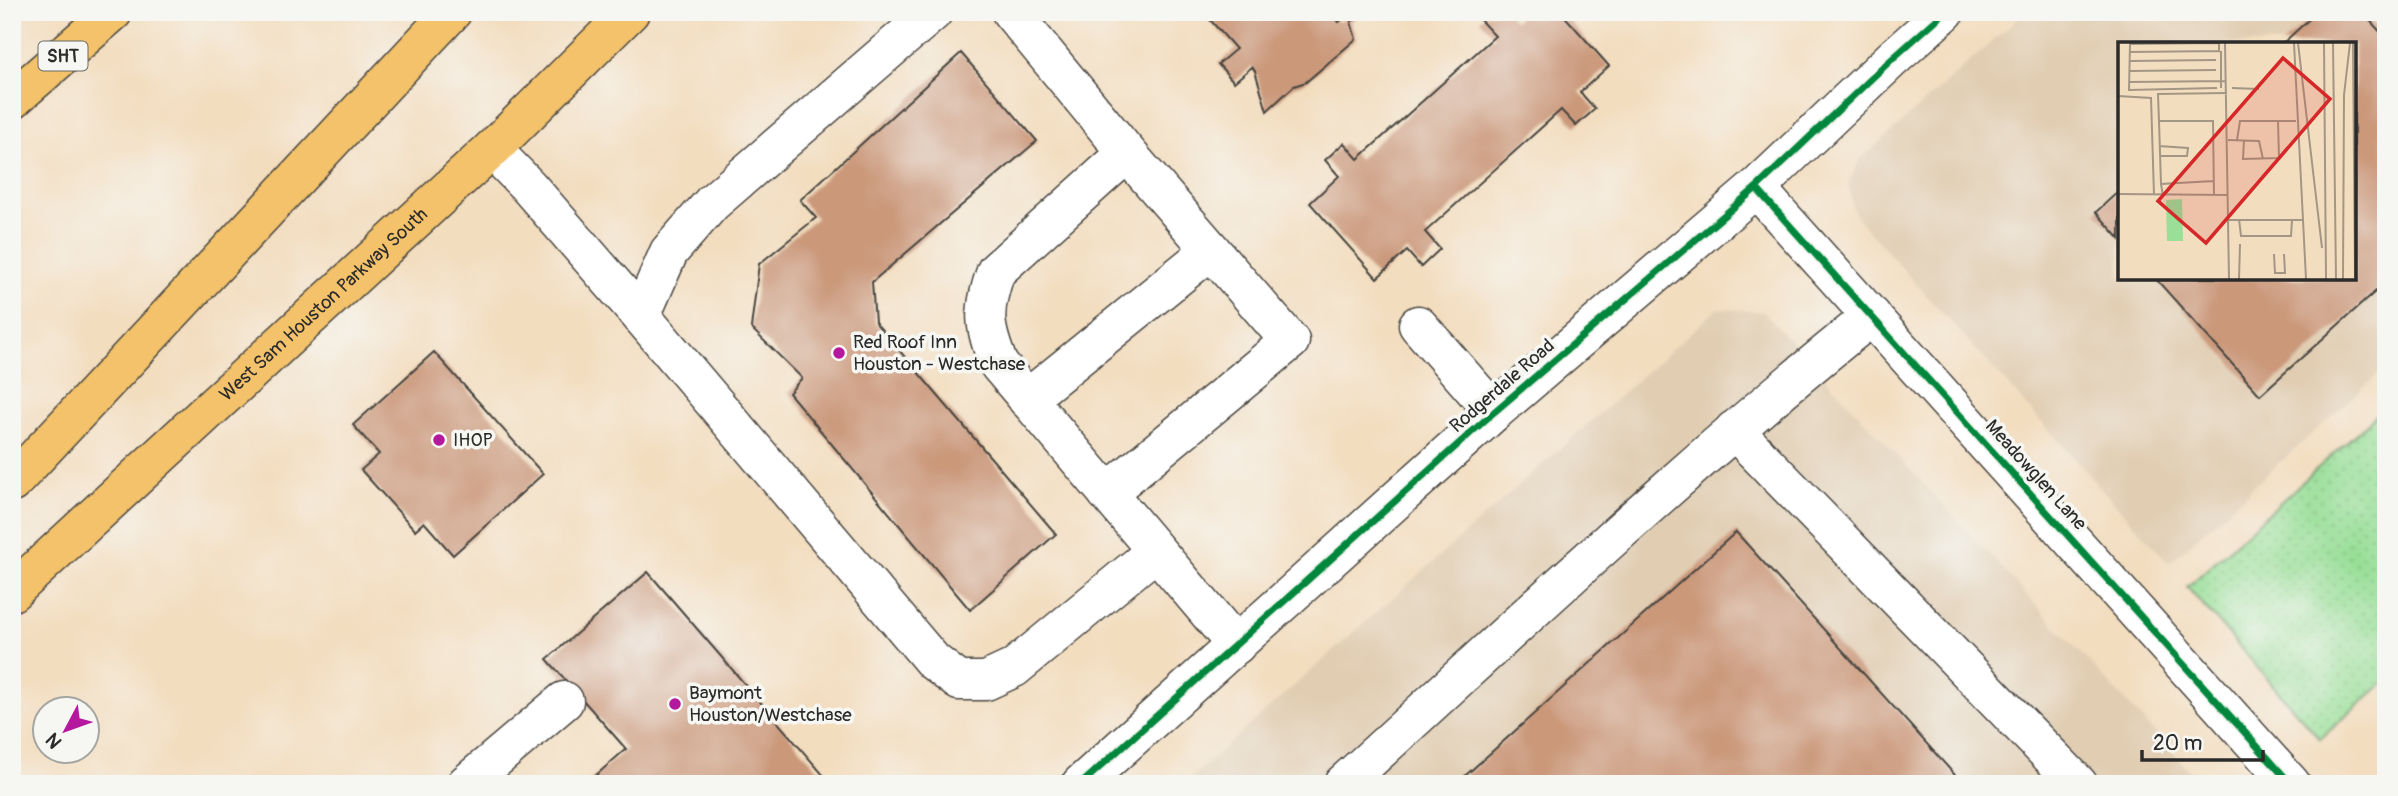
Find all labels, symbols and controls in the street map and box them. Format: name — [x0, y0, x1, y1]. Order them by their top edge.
road number: SHT — [38, 42, 88, 70]
inset map — [2118, 42, 2356, 280]
street label: West Sam Houston Parkway South — [215, 203, 433, 406]
place label: Red Roof Inn Houston - Westchase — [853, 330, 1026, 376]
street label: Rodgerdale Road — [1445, 334, 1559, 438]
marker: Red Roof Inn Houston - Westchase — [831, 345, 847, 361]
street label: Meadowglen Lane — [1980, 415, 2092, 536]
place label: IHOP — [453, 428, 493, 452]
marker: IHOP — [431, 432, 447, 448]
place label: Baymont Houston/Westchase — [689, 681, 852, 727]
north arrow — [32, 694, 102, 764]
marker: Baymont Houston/Westchase — [667, 696, 683, 712]
scale bar — [2142, 719, 2263, 763]
text: N — [41, 728, 67, 753]
text: 20 m — [2153, 730, 2202, 757]

